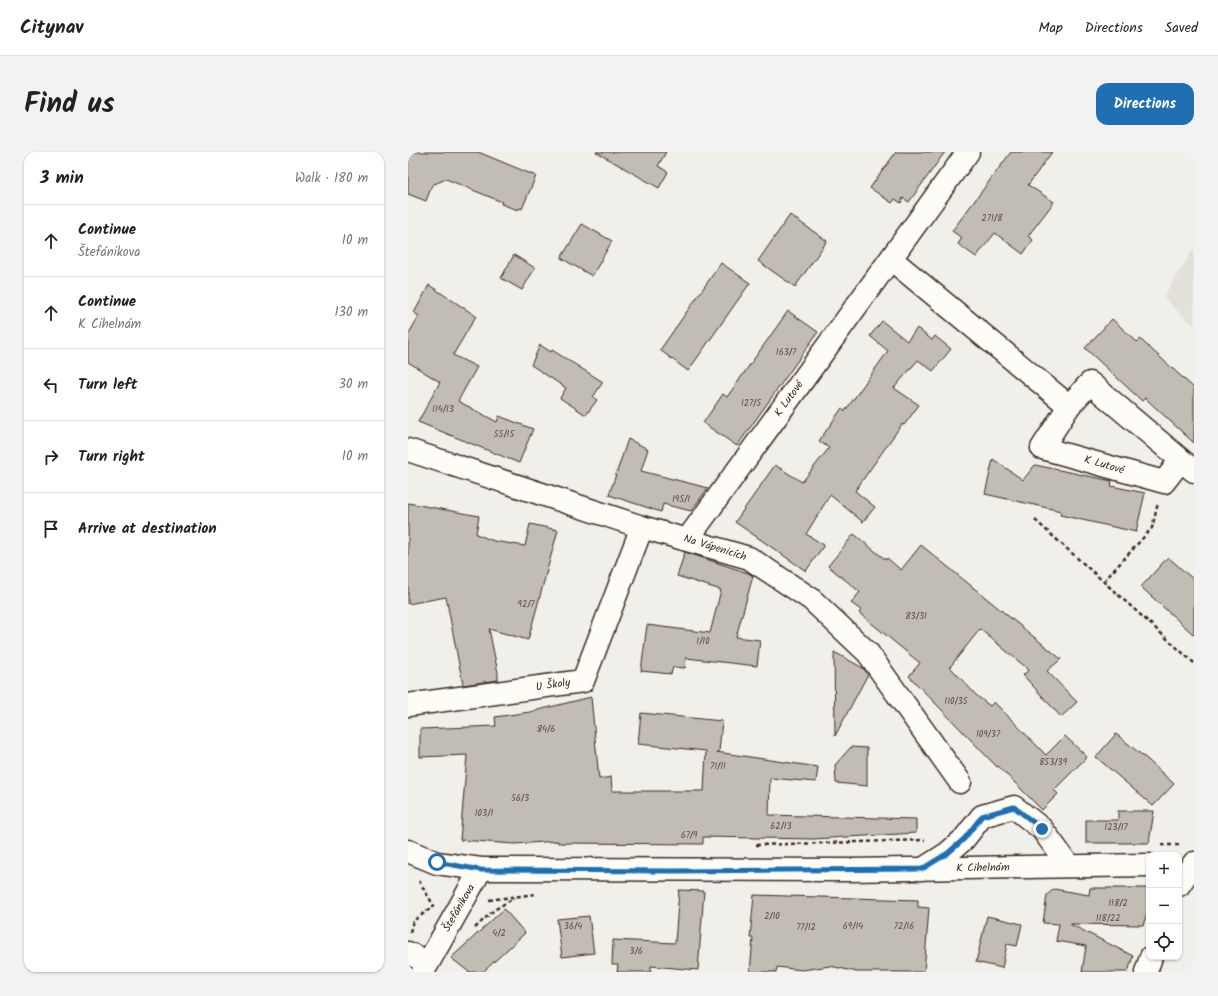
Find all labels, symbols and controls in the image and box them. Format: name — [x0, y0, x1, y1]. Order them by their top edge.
text: Citynav — [20, 13, 83, 43]
text: Map — [1038, 17, 1063, 39]
text: Directions — [1085, 17, 1143, 39]
text: Saved — [1165, 17, 1198, 39]
text: Find us — [24, 82, 115, 127]
button: Directions — [1096, 83, 1194, 125]
text: 3 min — [40, 165, 84, 192]
text: Walk · 180 m — [295, 168, 368, 189]
house number: 271/8 — [982, 211, 1003, 226]
text: Continue — [78, 218, 136, 242]
icon: ahead — [40, 230, 62, 252]
text: 10 m — [342, 230, 368, 251]
text: Štefánikova — [78, 242, 140, 263]
text: Continue — [78, 290, 136, 314]
icon: ahead — [40, 302, 62, 324]
text: 130 m — [334, 302, 368, 323]
text: K Cihelnám — [78, 314, 141, 335]
house number: 163/7 — [776, 345, 797, 360]
text: Turn left — [78, 373, 138, 397]
icon: left — [40, 374, 62, 396]
text: 30 m — [339, 374, 368, 395]
street label: K Lutové — [770, 376, 809, 421]
house number: 127/5 — [741, 396, 762, 411]
house number: 114/13 — [432, 402, 454, 417]
house number: 55/15 — [494, 427, 515, 442]
text: Turn right — [78, 445, 145, 469]
icon: right — [40, 446, 62, 468]
text: 10 m — [342, 446, 368, 467]
street label: K Lutové — [1082, 451, 1127, 480]
house number: 195/1 — [672, 492, 690, 507]
text: Arrive at destination — [78, 517, 217, 541]
icon: arrive — [40, 518, 62, 540]
street label: Na Vápenicích — [681, 530, 749, 566]
house number: 92/7 — [518, 597, 535, 612]
house number: 83/31 — [905, 609, 927, 624]
house number: 1/10 — [696, 634, 710, 649]
street label: U Školy — [535, 674, 572, 696]
house number: 110/35 — [944, 694, 969, 709]
house number: 84/6 — [537, 722, 555, 737]
house number: 109/37 — [976, 727, 1001, 742]
house number: 853/39 — [1039, 755, 1068, 770]
house number: 71/11 — [710, 759, 726, 774]
house number: 56/3 — [511, 791, 529, 806]
house number: 103/1 — [475, 806, 493, 821]
house number: 62/13 — [770, 819, 792, 834]
route end — [1033, 820, 1051, 838]
house number: 123/17 — [1104, 820, 1129, 835]
house number: 67/9 — [681, 828, 698, 843]
map controls — [1146, 852, 1182, 960]
button: + — [1146, 852, 1182, 888]
route start — [428, 853, 446, 871]
street label: K Cihelnám — [956, 859, 1010, 877]
street label: Štefánikova — [438, 881, 480, 935]
button: − — [1146, 888, 1182, 924]
house number: 118/2 — [1108, 896, 1128, 911]
house number: 2/10 — [764, 909, 780, 924]
house number: 118/22 — [1096, 911, 1120, 926]
house number: 36/4 — [564, 919, 582, 934]
house number: 69/14 — [843, 919, 863, 934]
house number: 72/16 — [894, 919, 914, 934]
house number: 77/12 — [796, 920, 816, 935]
button: locate — [1146, 924, 1182, 960]
house number: 4/2 — [492, 926, 506, 941]
house number: 3/6 — [629, 944, 643, 959]

